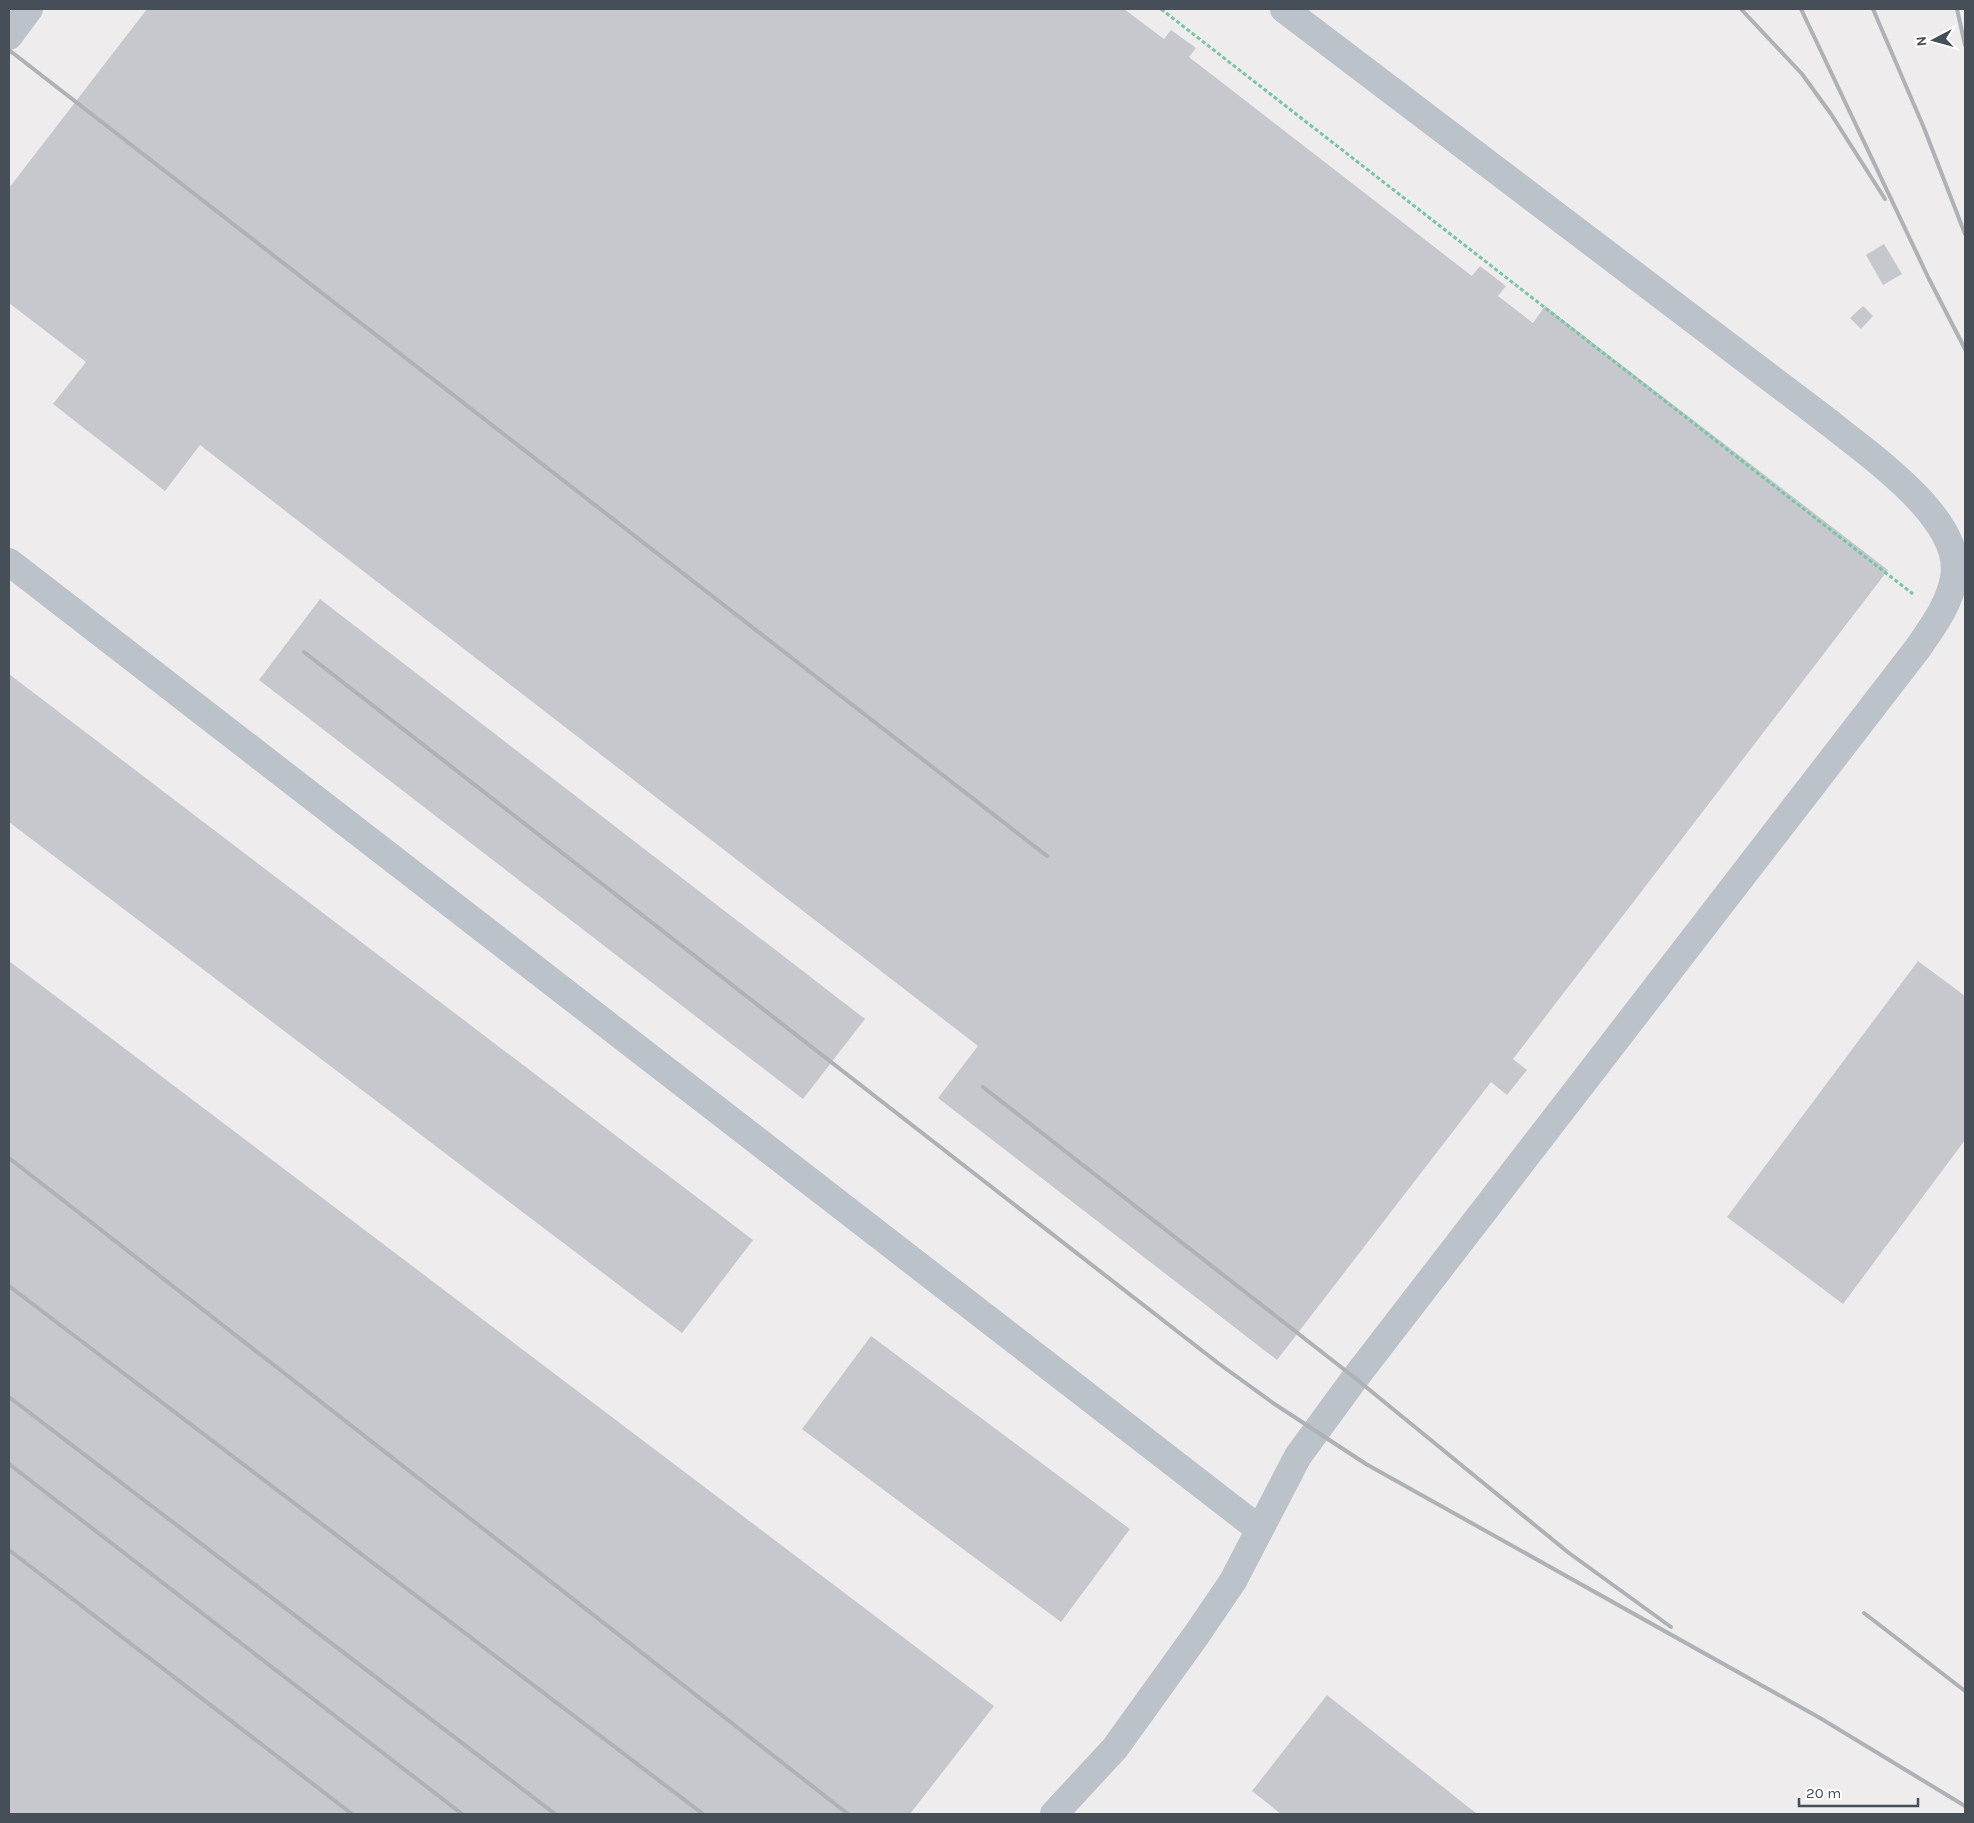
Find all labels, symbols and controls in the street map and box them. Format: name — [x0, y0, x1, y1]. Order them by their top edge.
north arrow — [1909, 15, 1959, 65]
text: N — [1913, 35, 1931, 47]
scale bar — [1799, 1776, 1918, 1808]
text: 20 m — [1806, 1784, 1841, 1802]

